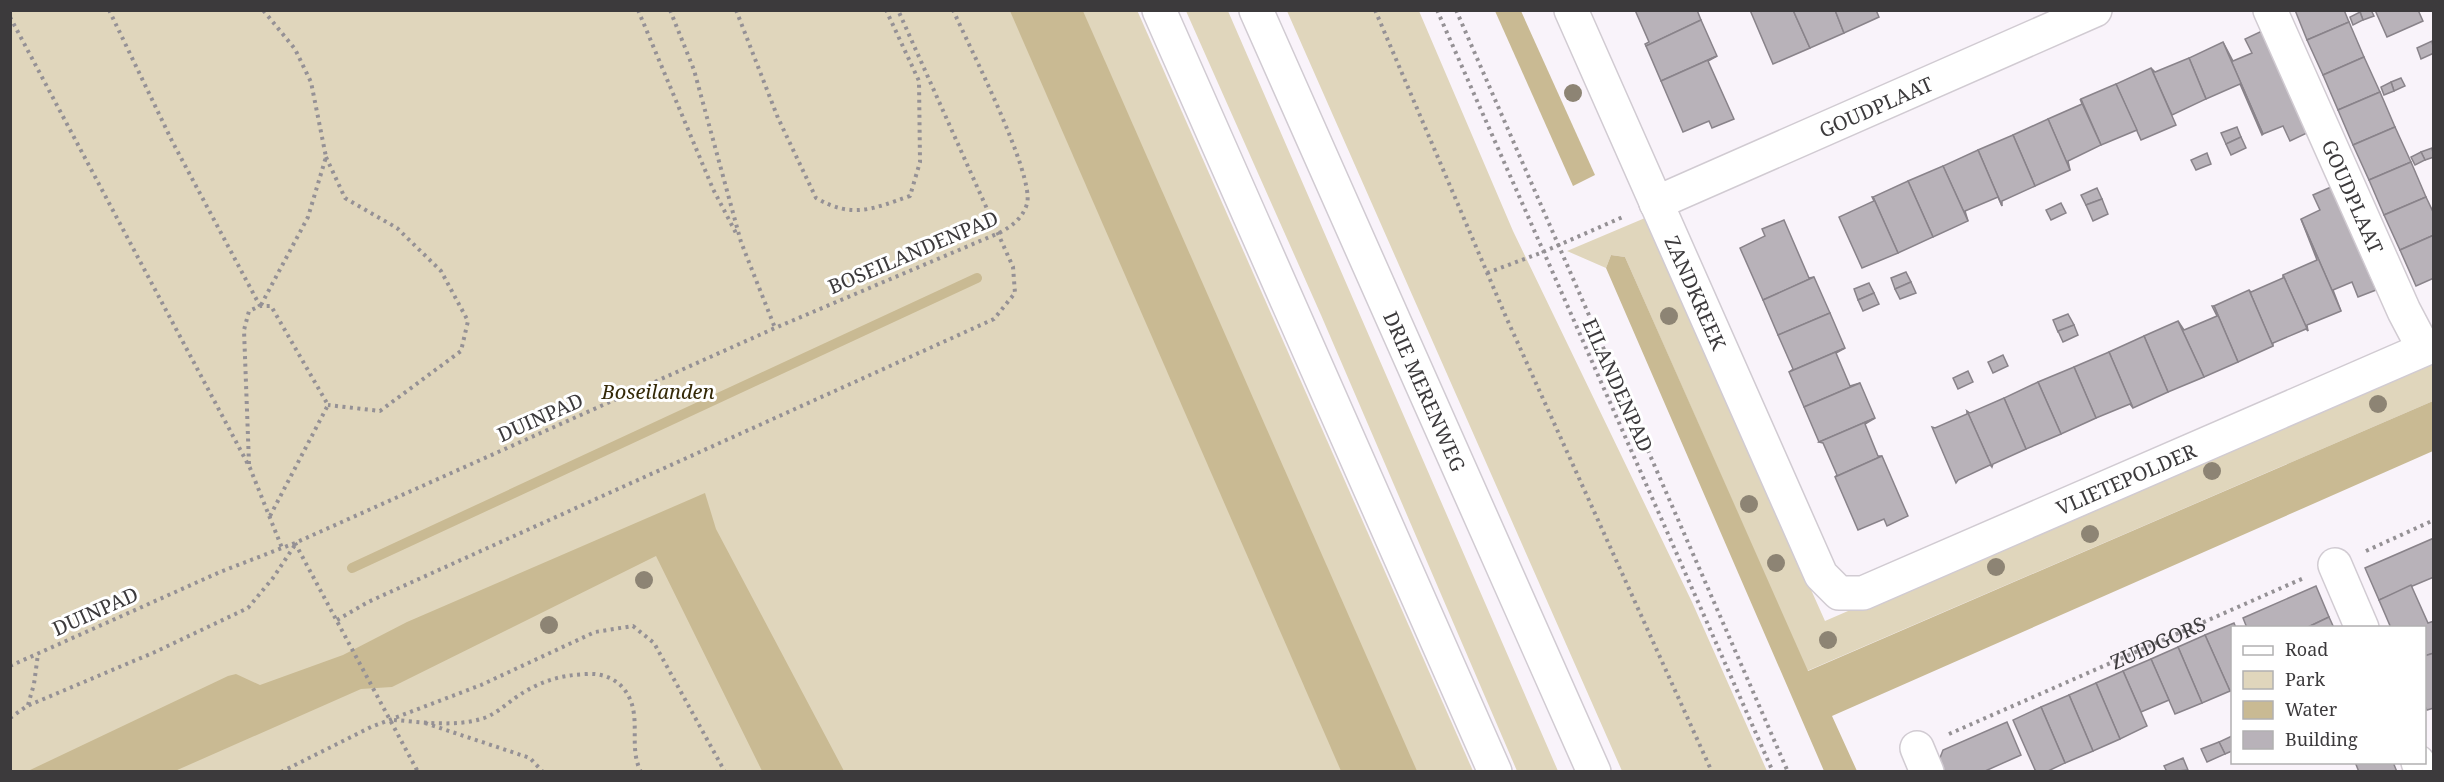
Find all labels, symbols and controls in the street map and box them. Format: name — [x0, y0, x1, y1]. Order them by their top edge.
street label: GOUDPLAAT — [1814, 70, 1937, 143]
street label: GOUDPLAAT — [2316, 135, 2390, 258]
street label: BOSEILANDENPAD — [824, 204, 1002, 300]
street label: ZANDKREEK — [1659, 231, 1733, 355]
street label: DRIE MERENWEG — [1378, 307, 1472, 475]
street label: EILANDENPAD — [1576, 314, 1660, 456]
park label: Boseilanden — [601, 378, 714, 405]
street label: DUINPAD — [493, 386, 587, 448]
street label: VLIETEPOLDER — [2052, 436, 2201, 521]
street label: DUINPAD — [48, 580, 142, 642]
street label: ZUIDGORS — [2106, 610, 2209, 675]
legend — [2231, 626, 2426, 764]
text: Road — [2285, 637, 2328, 661]
text: Park — [2285, 667, 2325, 691]
text: Water — [2285, 697, 2338, 721]
text: Building — [2285, 727, 2358, 751]

